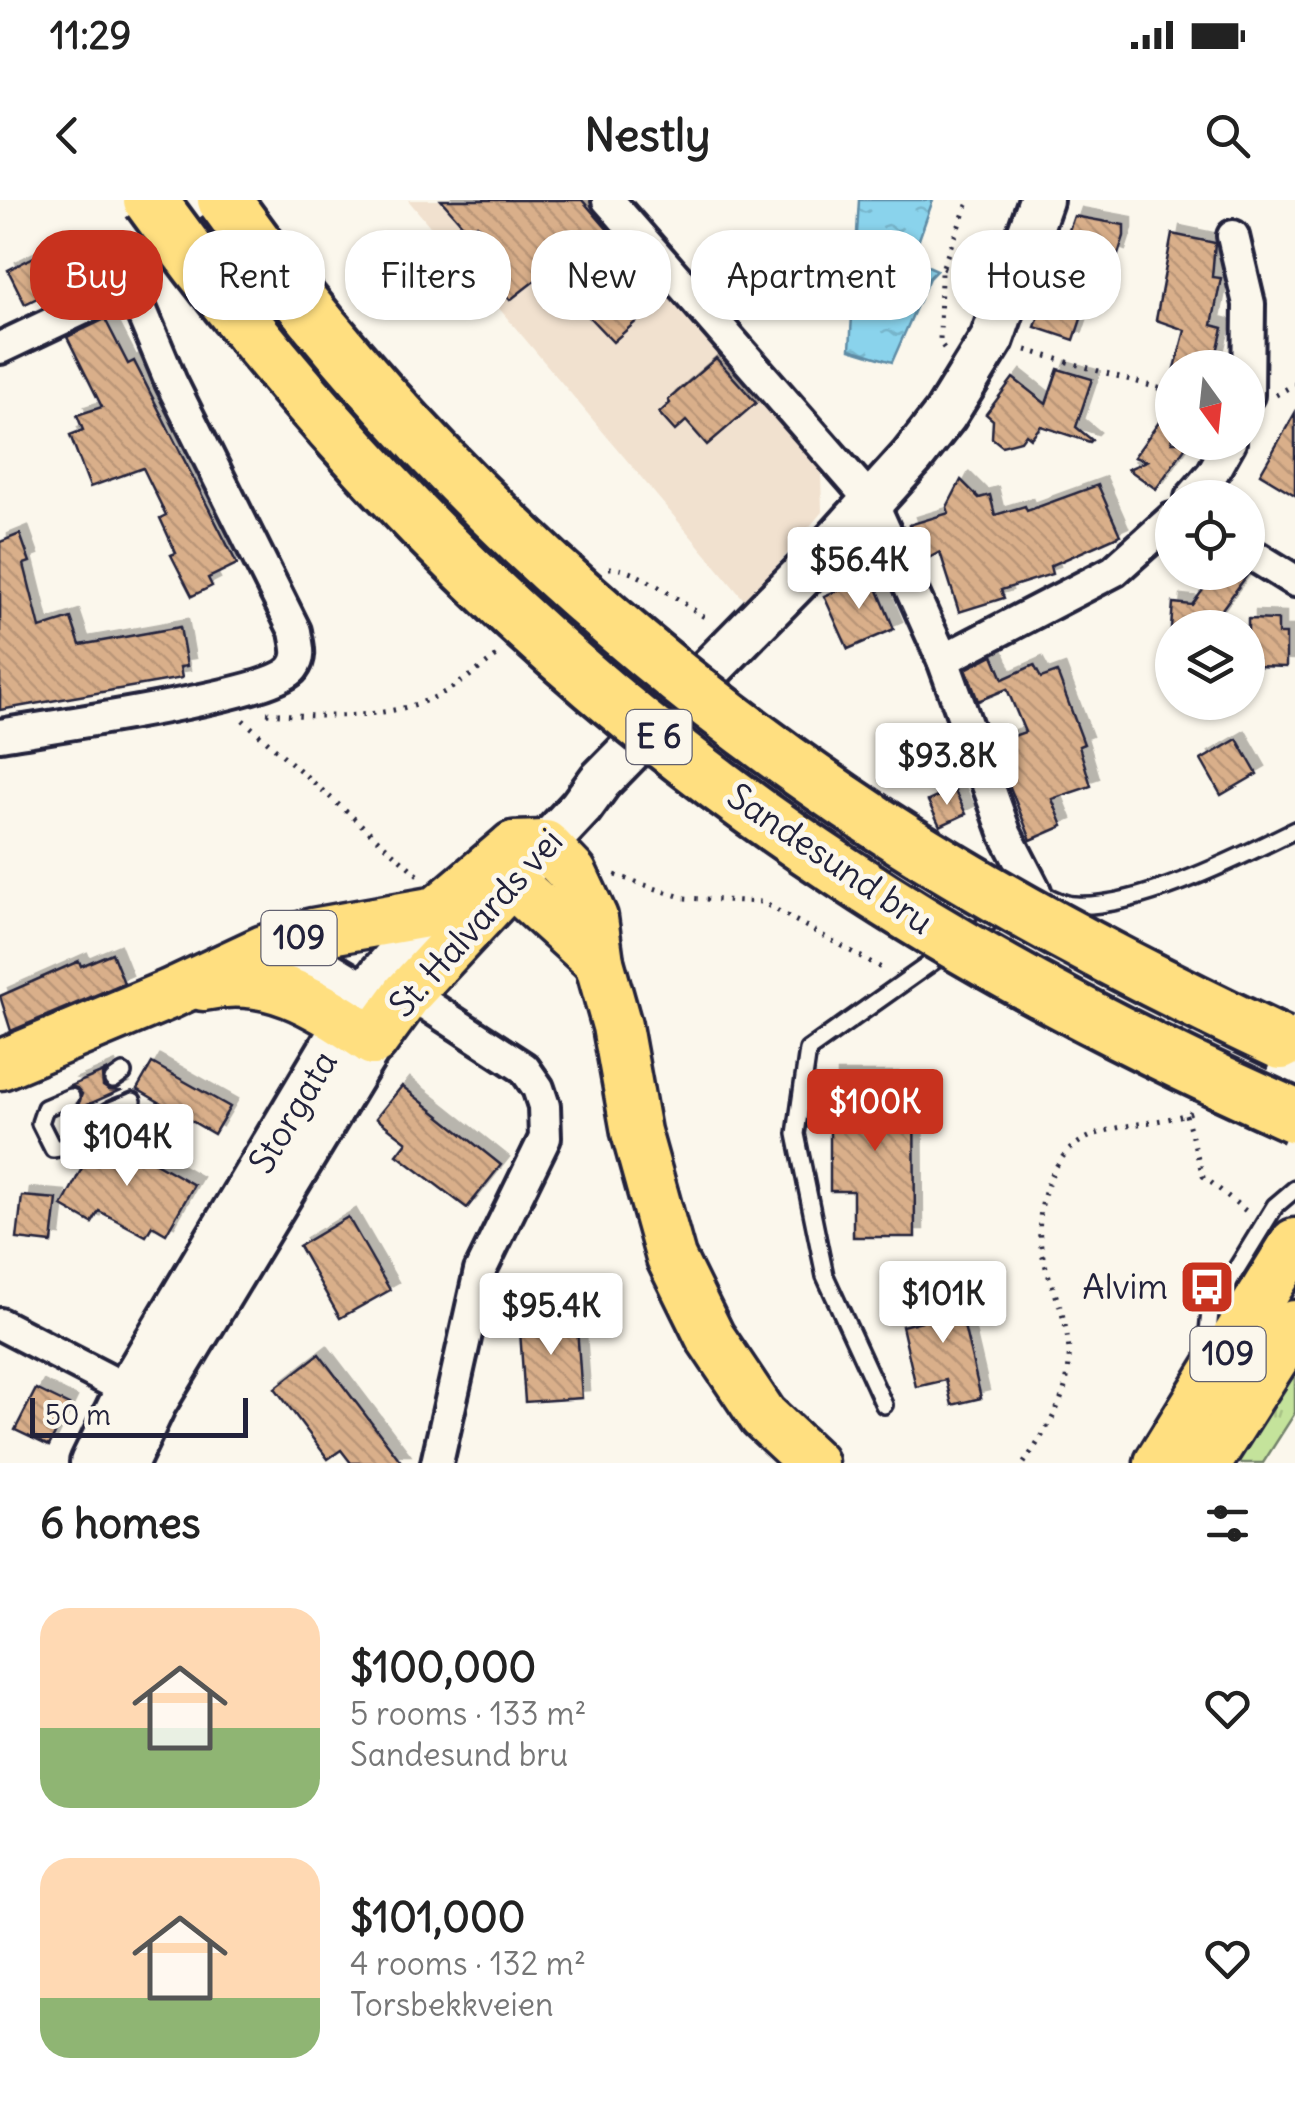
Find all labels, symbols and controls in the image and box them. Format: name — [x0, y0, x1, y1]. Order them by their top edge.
text: 11:29 — [50, 12, 131, 59]
text: Nestly — [584, 107, 711, 163]
icon: back — [40, 108, 95, 163]
icon: search — [1200, 108, 1255, 163]
chip: Buy — [30, 230, 163, 320]
chip: Rent — [183, 230, 325, 320]
chip: Filters — [345, 230, 511, 320]
chip: New — [531, 230, 671, 320]
chip: Apartment — [691, 230, 931, 320]
chip: House — [951, 230, 1121, 320]
north arrow — [1155, 350, 1265, 460]
map controls — [1155, 350, 1265, 720]
button: locate — [1155, 480, 1265, 590]
pin: $56.4K — [778, 527, 940, 612]
text: $56.4K — [810, 539, 908, 580]
button: layers — [1155, 610, 1265, 720]
road number: E 6 — [626, 710, 692, 764]
pin: $93.8K — [866, 723, 1028, 808]
text: $93.8K — [897, 735, 997, 776]
street label: Sandesund bru — [719, 773, 942, 943]
street label: St. Halvards vei — [379, 819, 571, 1026]
road number: 109 — [262, 911, 336, 965]
street label: Storgata — [238, 1042, 346, 1181]
pin: $100K — [805, 1069, 945, 1154]
text: $100K — [829, 1081, 921, 1122]
pin: $104K — [57, 1104, 197, 1189]
text: $104K — [82, 1116, 172, 1157]
bus stop icon: Alvim — [1177, 1257, 1237, 1317]
pin: $101K — [873, 1261, 1013, 1346]
place label: Alvim — [1082, 1264, 1168, 1308]
pin: $95.4K — [470, 1273, 632, 1358]
text: $101K — [901, 1273, 985, 1314]
text: $95.4K — [502, 1285, 600, 1326]
road number: 109 — [1190, 1327, 1266, 1381]
scale bar — [30, 1393, 248, 1438]
text: 50 m — [45, 1397, 111, 1433]
icon: filters — [1200, 1496, 1255, 1551]
text: 6 homes — [40, 1497, 201, 1549]
text: $100,000 — [350, 1641, 536, 1693]
icon: home — [120, 1648, 240, 1768]
icon: heart — [1200, 1681, 1255, 1736]
text: 5 rooms · 133 m² — [350, 1693, 586, 1734]
text: Sandesund bru — [350, 1734, 568, 1775]
text: $101,000 — [350, 1891, 525, 1943]
icon: home — [120, 1898, 240, 2018]
icon: heart — [1200, 1931, 1255, 1986]
text: 4 rooms · 132 m² — [350, 1943, 586, 1984]
text: Torsbekkveien — [350, 1984, 554, 2025]

